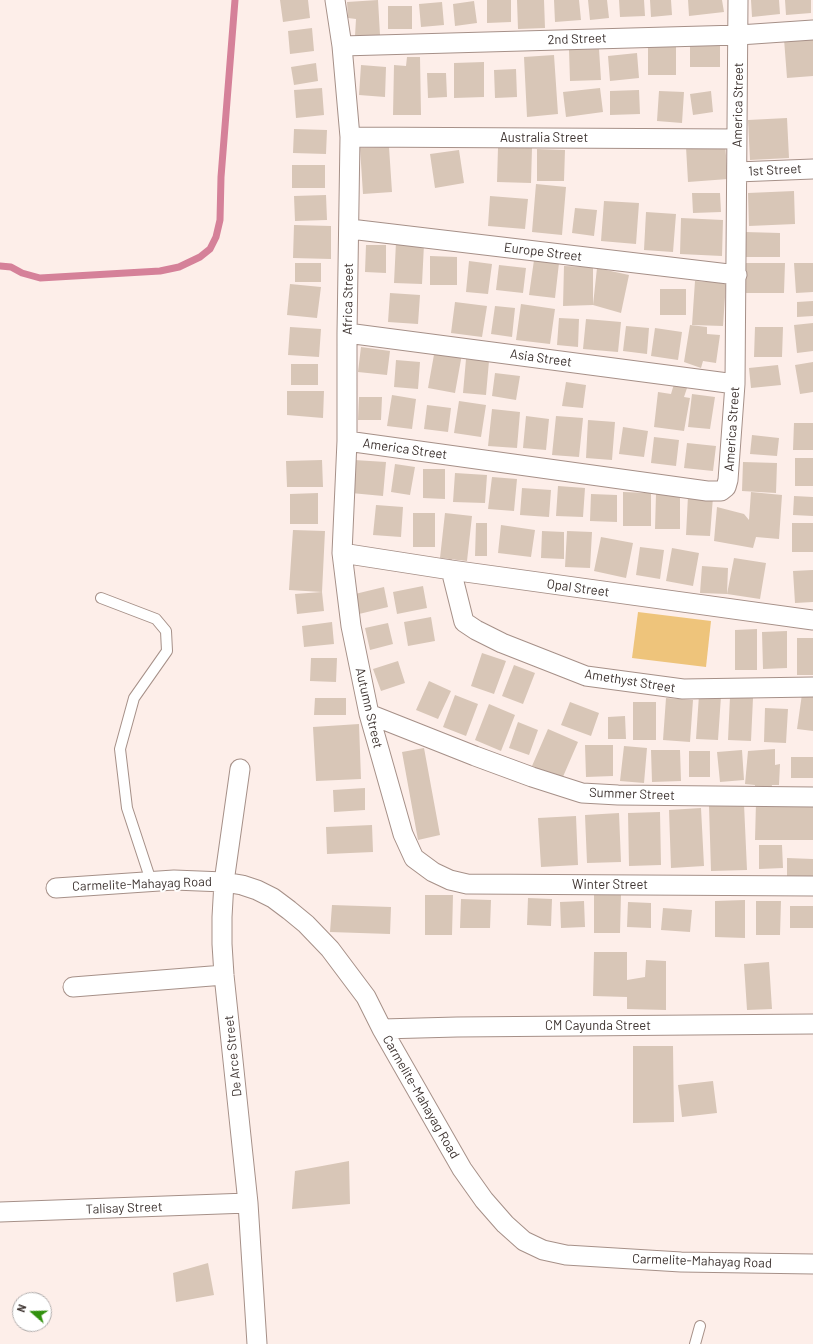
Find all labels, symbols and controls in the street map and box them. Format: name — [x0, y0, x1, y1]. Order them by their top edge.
street label: 2nd Street — [547, 30, 607, 48]
street label: America Street — [729, 62, 747, 148]
street label: Australia Street — [500, 130, 588, 146]
street label: 1st Street — [748, 161, 802, 179]
street label: Europe Street — [503, 239, 583, 265]
street label: Africa Street — [340, 263, 356, 335]
street label: Asia Street — [509, 346, 573, 370]
street label: America Street — [721, 386, 743, 472]
street label: America Street — [362, 435, 448, 463]
street label: Opal Street — [546, 576, 610, 600]
street label: Autumn Street — [352, 666, 386, 750]
street label: Amethyst Street — [584, 666, 676, 696]
street label: Summer Street — [589, 785, 675, 803]
street label: Carmelite-Mahayag Road — [72, 874, 212, 894]
street label: Winter Street — [572, 877, 648, 893]
street label: De Arce Street — [221, 1014, 245, 1098]
street label: CM Cayunda Street — [545, 1018, 651, 1034]
street label: Carmelite-Mahayag Road — [379, 1032, 463, 1162]
street label: Talisay Street — [85, 1199, 163, 1217]
street label: Carmelite-Mahayag Road — [632, 1251, 772, 1271]
north arrow — [12, 1292, 52, 1332]
text: N — [14, 1302, 29, 1314]

